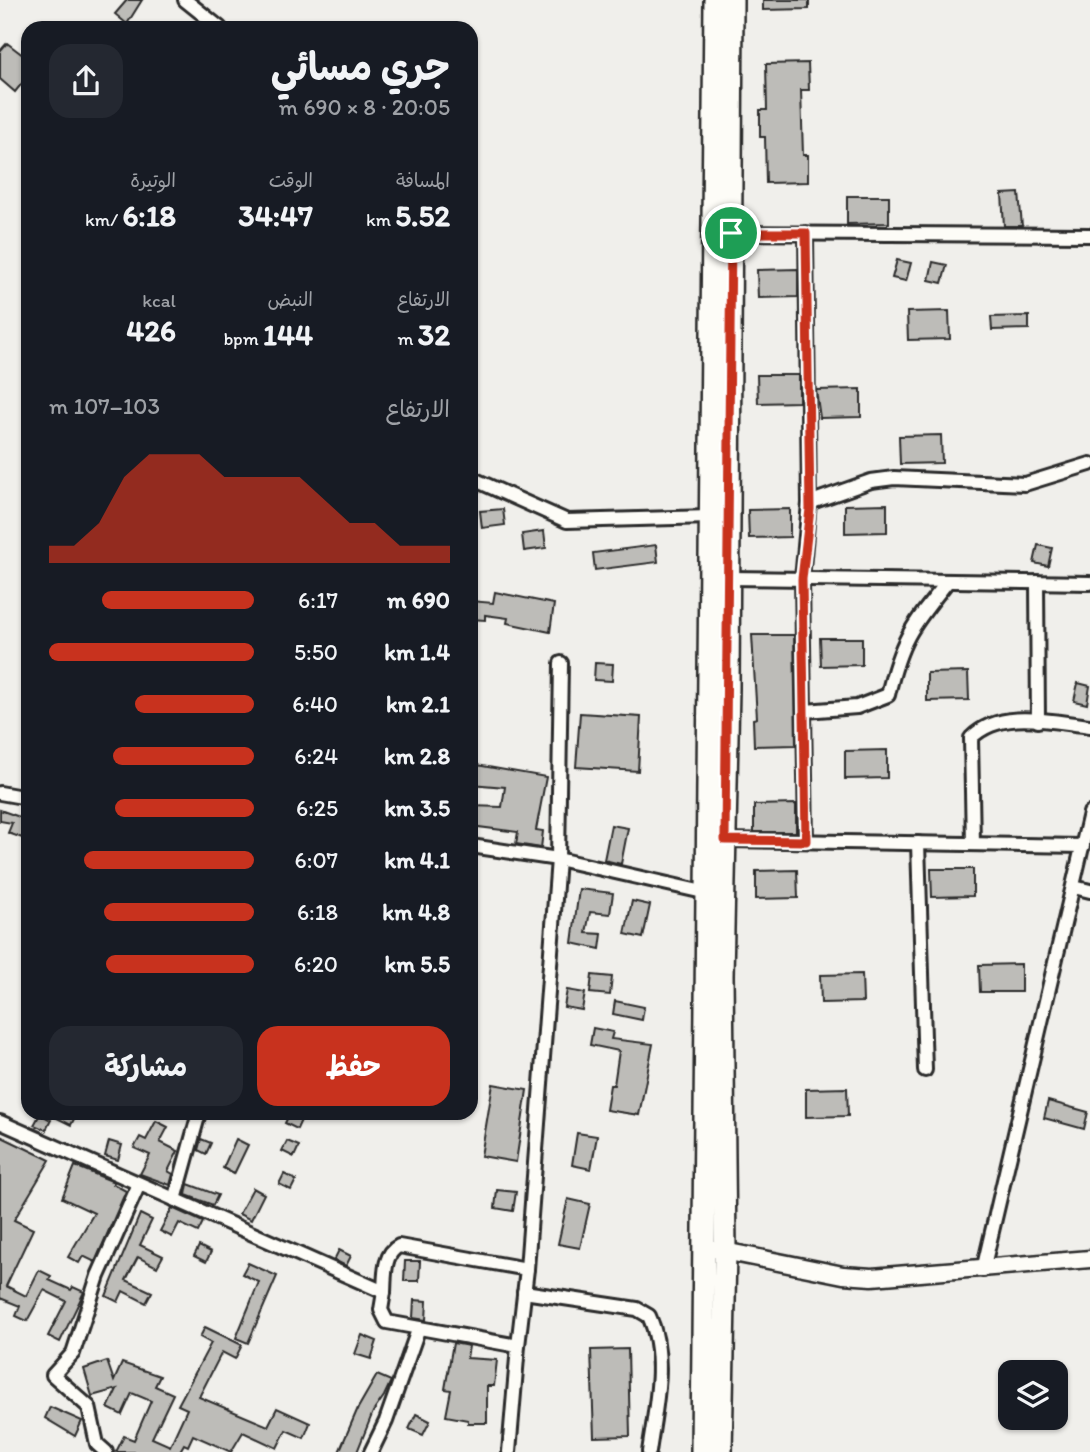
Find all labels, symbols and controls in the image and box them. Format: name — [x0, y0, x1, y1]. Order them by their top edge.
button: share — [49, 44, 123, 118]
text: جري مسائي — [271, 44, 450, 90]
text: 20:05 · 8 × 690 m — [279, 93, 450, 121]
text: الوتيرة — [130, 169, 176, 192]
text: الوقت — [269, 169, 313, 192]
text: المسافة — [396, 169, 450, 192]
text: 6:18 — [122, 197, 176, 234]
text: 34:47 — [238, 197, 313, 234]
text: 5.52 — [395, 197, 450, 234]
pin — [701, 203, 761, 263]
text: /km — [85, 208, 122, 231]
text: km — [366, 208, 395, 231]
icon: arrive — [712, 214, 750, 252]
text: النبض — [268, 288, 313, 311]
text: الارتفاع — [397, 288, 450, 311]
text: kcal — [142, 289, 176, 312]
text: 426 — [126, 312, 176, 349]
text: 144 — [263, 316, 313, 353]
text: 32 — [418, 316, 450, 353]
text: bpm — [223, 327, 263, 350]
text: m — [398, 327, 418, 350]
text: 103–107 m — [49, 392, 160, 420]
text: الارتفاع — [386, 395, 450, 423]
text: 6:17 — [298, 586, 338, 614]
text: 690 m — [387, 586, 450, 614]
text: 5:50 — [294, 638, 338, 666]
text: 1.4 km — [384, 638, 450, 666]
text: 6:40 — [292, 690, 338, 718]
text: 2.1 km — [386, 690, 450, 718]
text: 6:24 — [294, 742, 338, 770]
text: 2.8 km — [384, 742, 450, 770]
text: 6:25 — [296, 794, 338, 822]
text: 3.5 km — [384, 794, 450, 822]
text: 6:07 — [295, 846, 338, 874]
text: 4.1 km — [384, 846, 450, 874]
text: 6:18 — [297, 898, 338, 926]
text: 4.8 km — [382, 898, 450, 926]
text: 6:20 — [294, 950, 338, 978]
text: 5.5 km — [385, 950, 450, 978]
button: مشاركة — [49, 1026, 243, 1106]
button: حفظ — [257, 1026, 450, 1106]
map controls — [998, 1360, 1068, 1430]
button: layers — [998, 1360, 1068, 1430]

